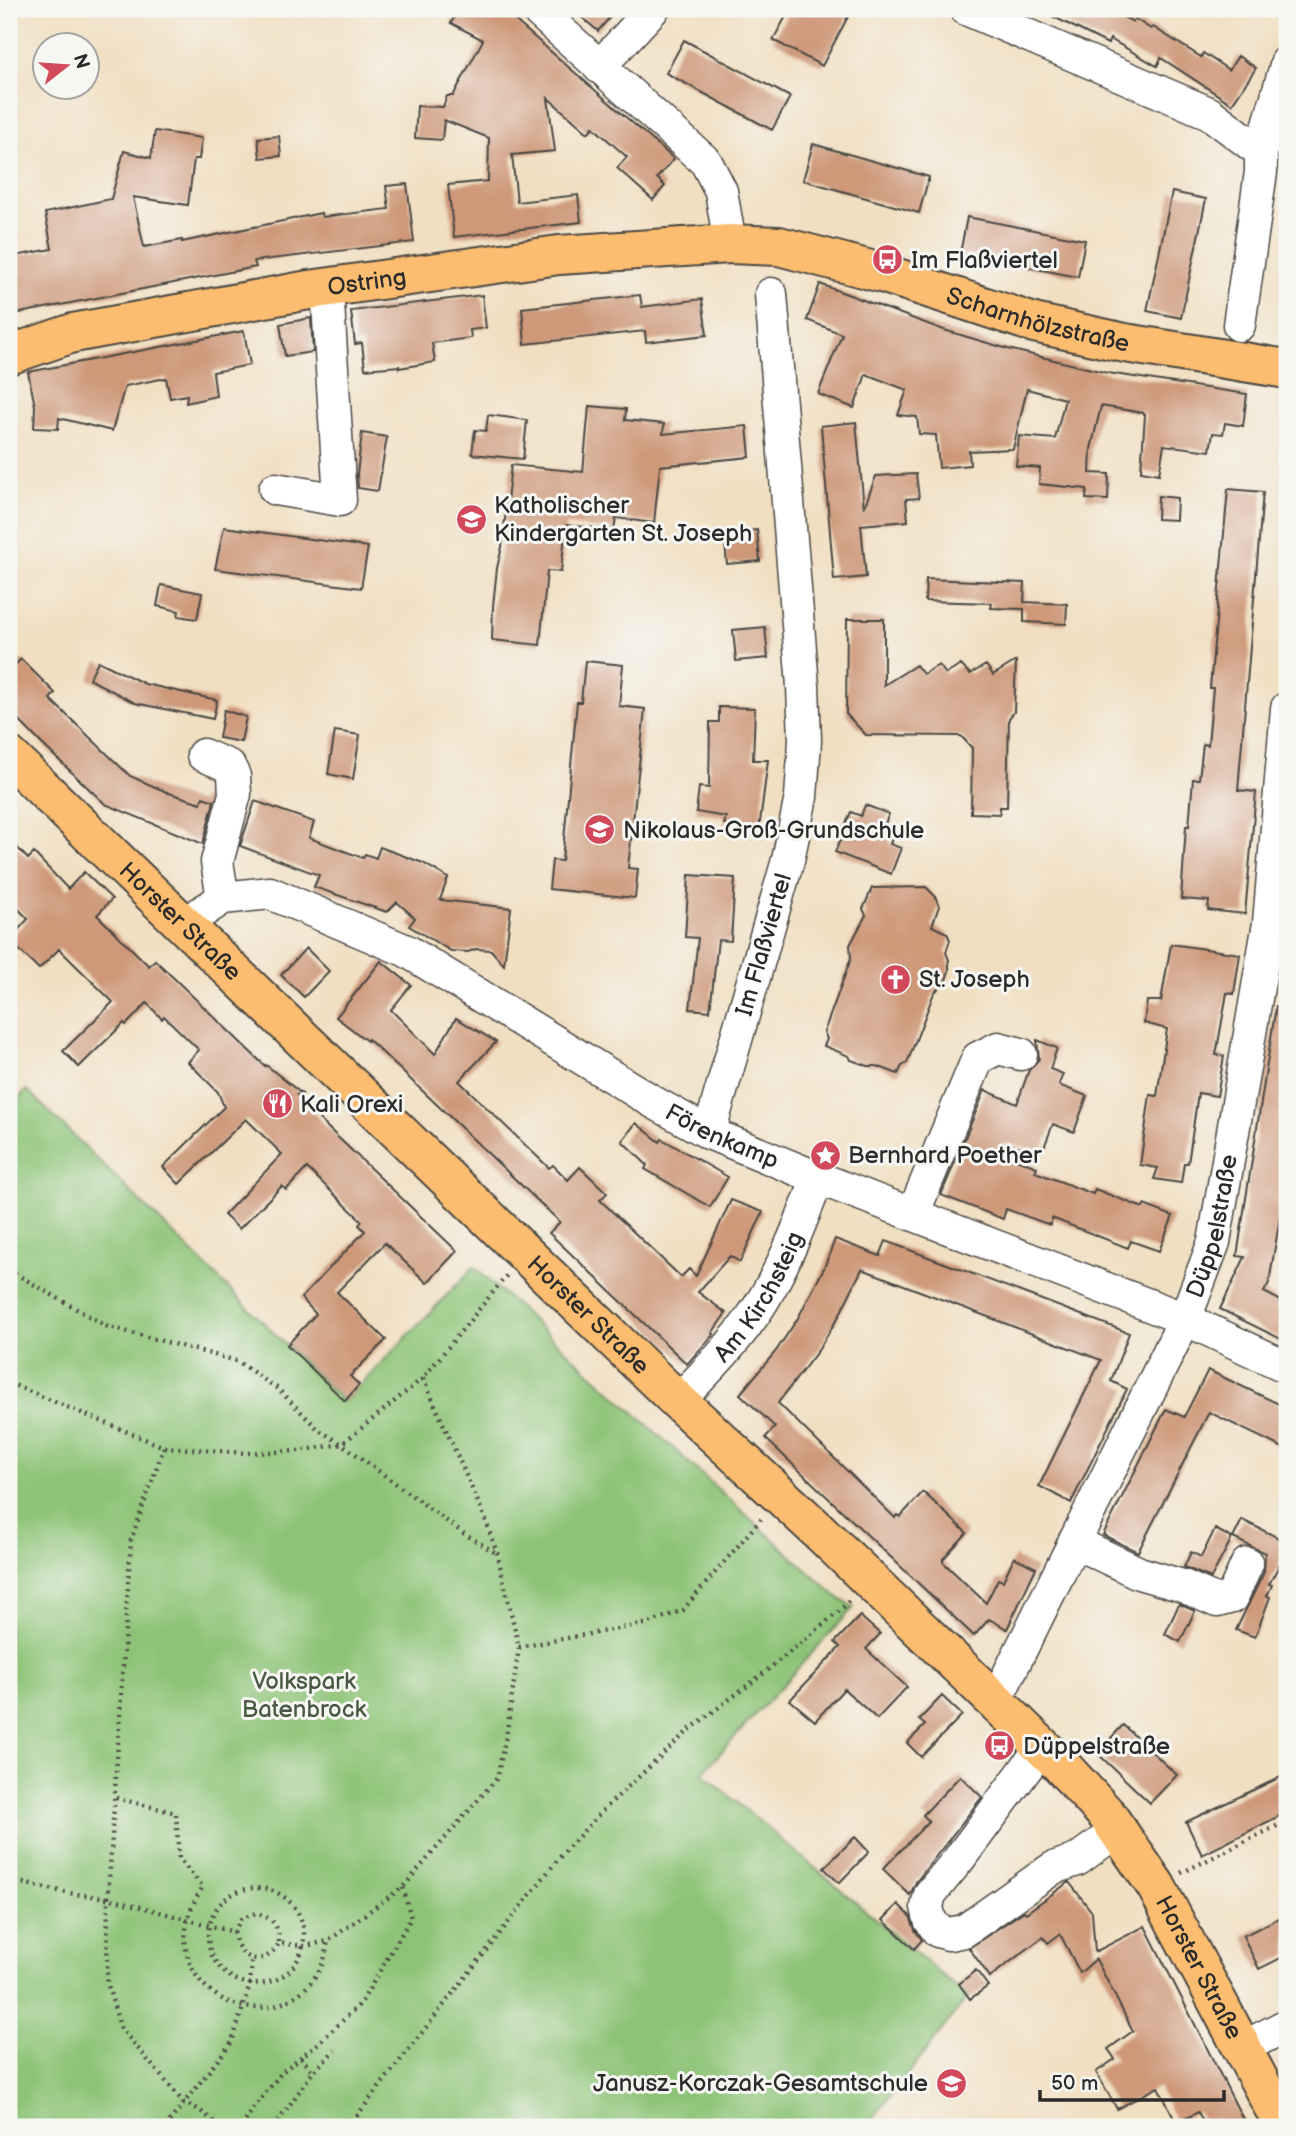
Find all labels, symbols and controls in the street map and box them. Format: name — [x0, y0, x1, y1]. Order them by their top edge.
north arrow — [32, 32, 102, 102]
text: N — [68, 51, 94, 72]
bus stop icon: Im Flaßviertel — [871, 243, 905, 277]
place label: Im Flaßviertel — [911, 246, 1058, 275]
street label: Ostring — [326, 262, 408, 302]
street label: Scharnhölzstraße — [943, 281, 1132, 358]
place label: Katholischer Kindergarten St. Joseph — [494, 491, 752, 548]
school or university icon: Katholischer Kindergarten St. Joseph — [454, 502, 488, 536]
school or university icon: Nikolaus-Groß-Grundschule — [583, 813, 617, 847]
place label: Nikolaus-Groß-Grundschule — [623, 816, 924, 845]
street label: Horster Straße — [113, 856, 248, 987]
street label: Im Flaßviertel — [729, 870, 798, 1019]
church icon: St. Joseph — [879, 962, 913, 996]
place label: St. Joseph — [919, 965, 1030, 994]
restaurant icon: Kali Orexi — [260, 1087, 294, 1121]
place label: Kali Orexi — [300, 1090, 404, 1119]
street label: Förenkamp — [660, 1097, 783, 1175]
place icon: Bernhard Poether — [808, 1138, 842, 1172]
place label: Bernhard Poether — [848, 1141, 1042, 1170]
street label: Düppelstraße — [1180, 1152, 1243, 1302]
street label: Am Kirchsteig — [708, 1227, 810, 1368]
street label: Horster Straße — [521, 1249, 656, 1380]
park label: Volkspark Batenbrock — [242, 1667, 366, 1724]
bus stop icon: Düppelstraße — [983, 1729, 1017, 1763]
place label: Düppelstraße — [1023, 1732, 1170, 1761]
street label: Horster Straße — [1149, 1890, 1249, 2044]
scale bar — [1040, 2059, 1224, 2103]
school or university icon: Janusz-Korczak-Gesamtschule — [934, 2066, 968, 2100]
place label: Janusz-Korczak-Gesamtschule — [593, 2069, 928, 2098]
text: 50 m — [1051, 2071, 1098, 2096]

